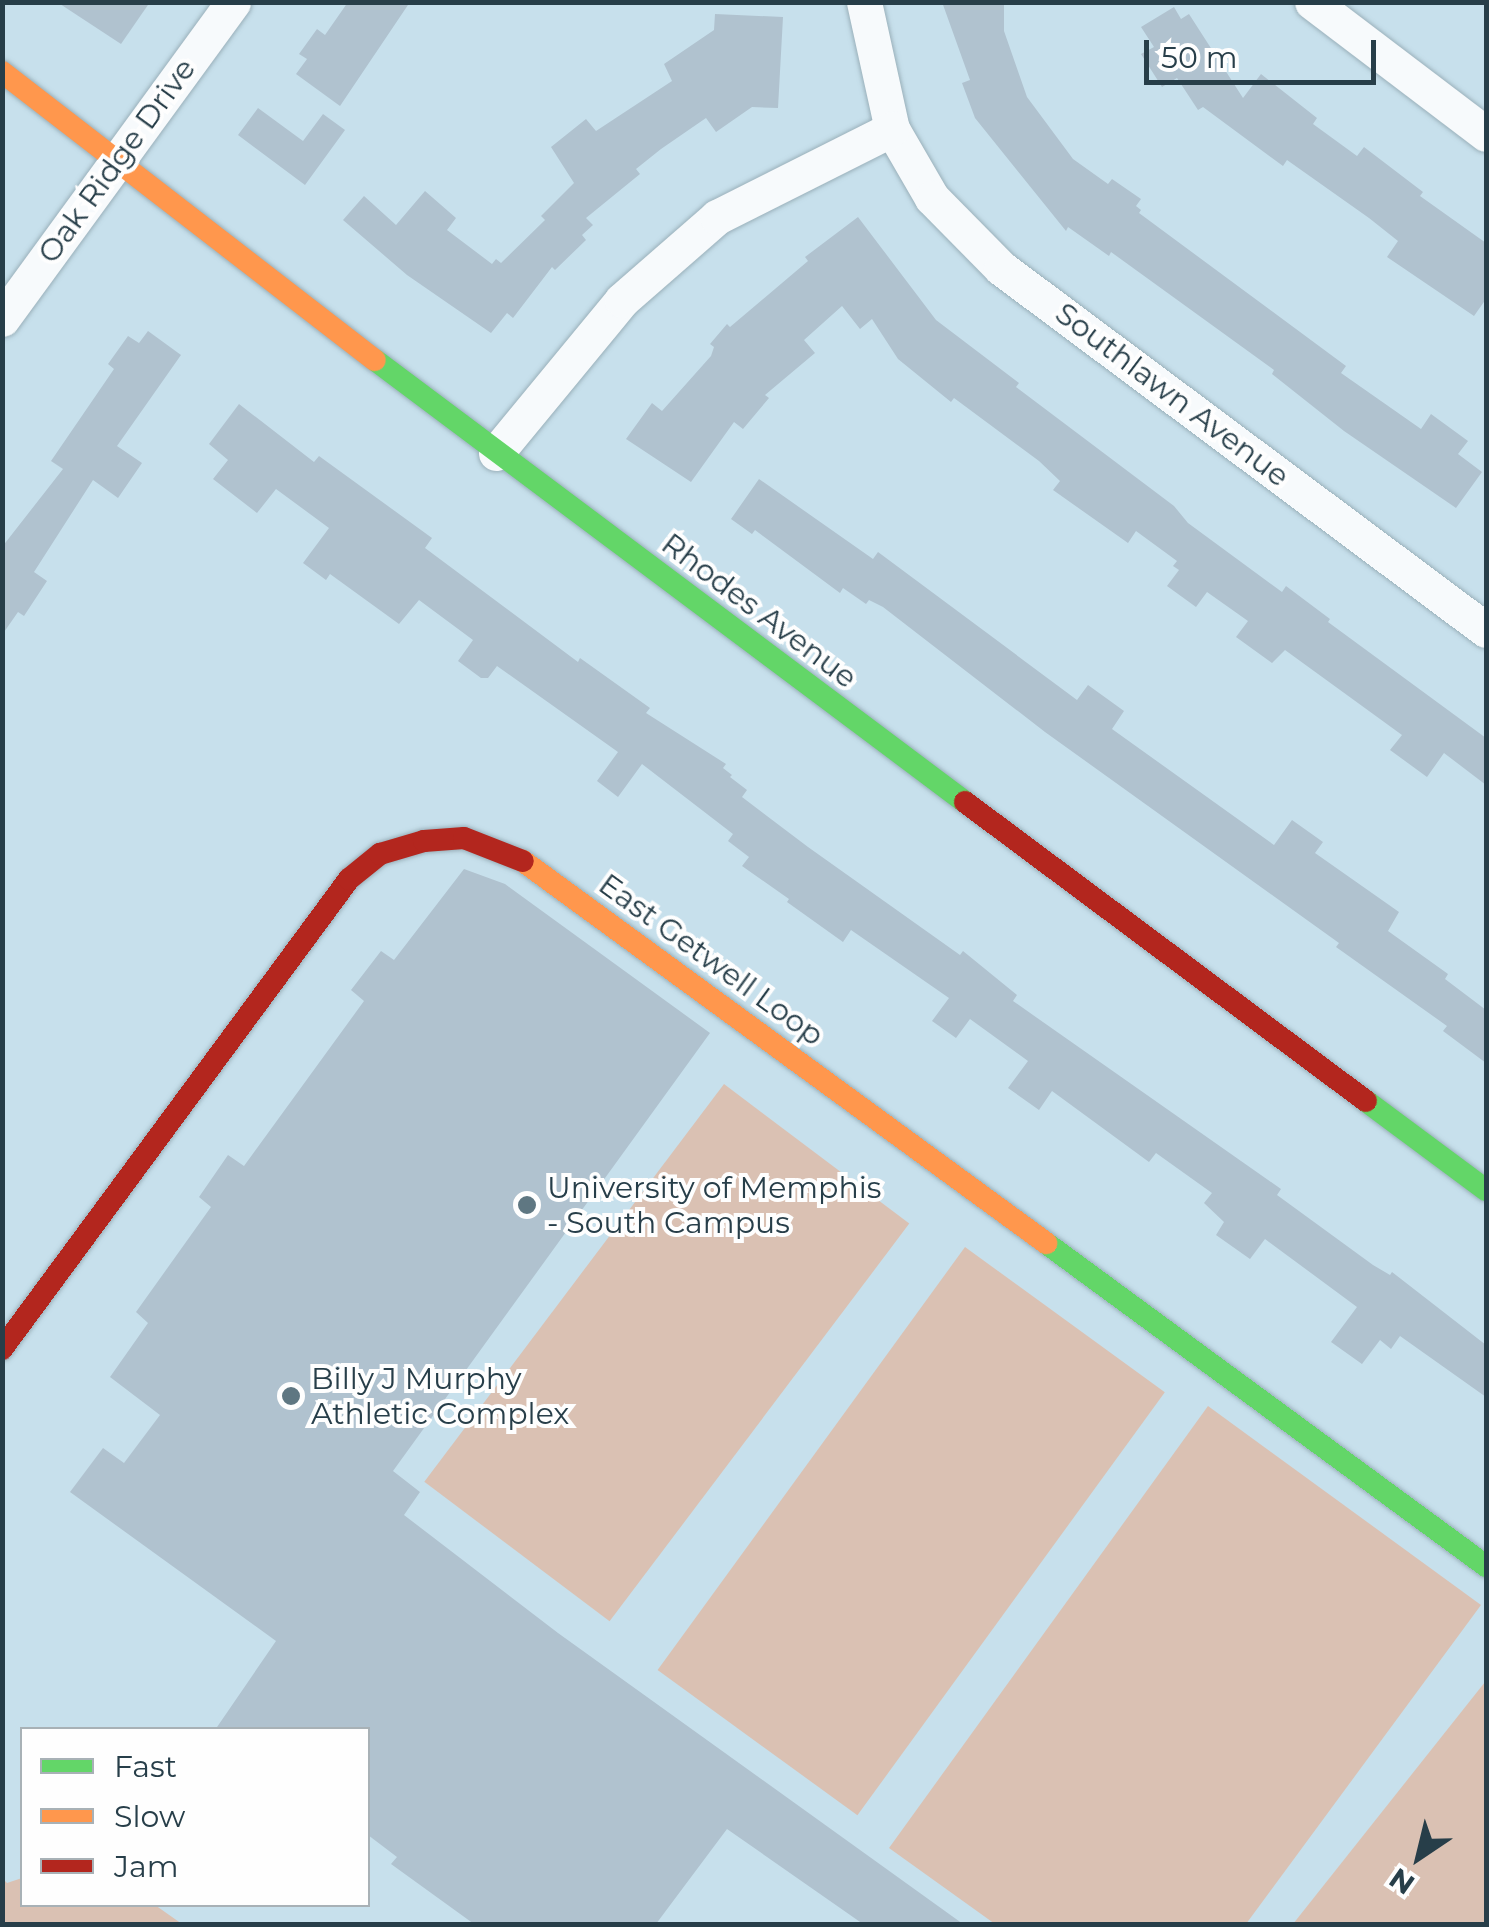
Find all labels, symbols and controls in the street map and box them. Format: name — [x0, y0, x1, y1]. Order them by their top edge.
scale bar — [1149, 20, 1382, 82]
text: 50 m — [1161, 39, 1238, 76]
street label: Oak Ridge Drive — [31, 52, 203, 270]
street label: Southlawn Avenue — [1048, 295, 1296, 495]
street label: Rhodes Avenue — [654, 526, 864, 696]
street label: East Getwell Loop — [592, 866, 830, 1054]
place label: University of Memphis - South Campus — [547, 1170, 881, 1240]
marker: University of Memphis - South Campus — [516, 1194, 538, 1216]
place label: Billy J Murphy Athletic Complex — [311, 1361, 569, 1432]
marker: Billy J Murphy Athletic Complex — [280, 1385, 302, 1407]
legend — [20, 1727, 370, 1907]
text: Fast — [114, 1748, 177, 1785]
text: Slow — [114, 1798, 185, 1835]
north arrow — [1369, 1807, 1469, 1907]
text: Jam — [114, 1848, 179, 1885]
text: N — [1383, 1861, 1421, 1902]

